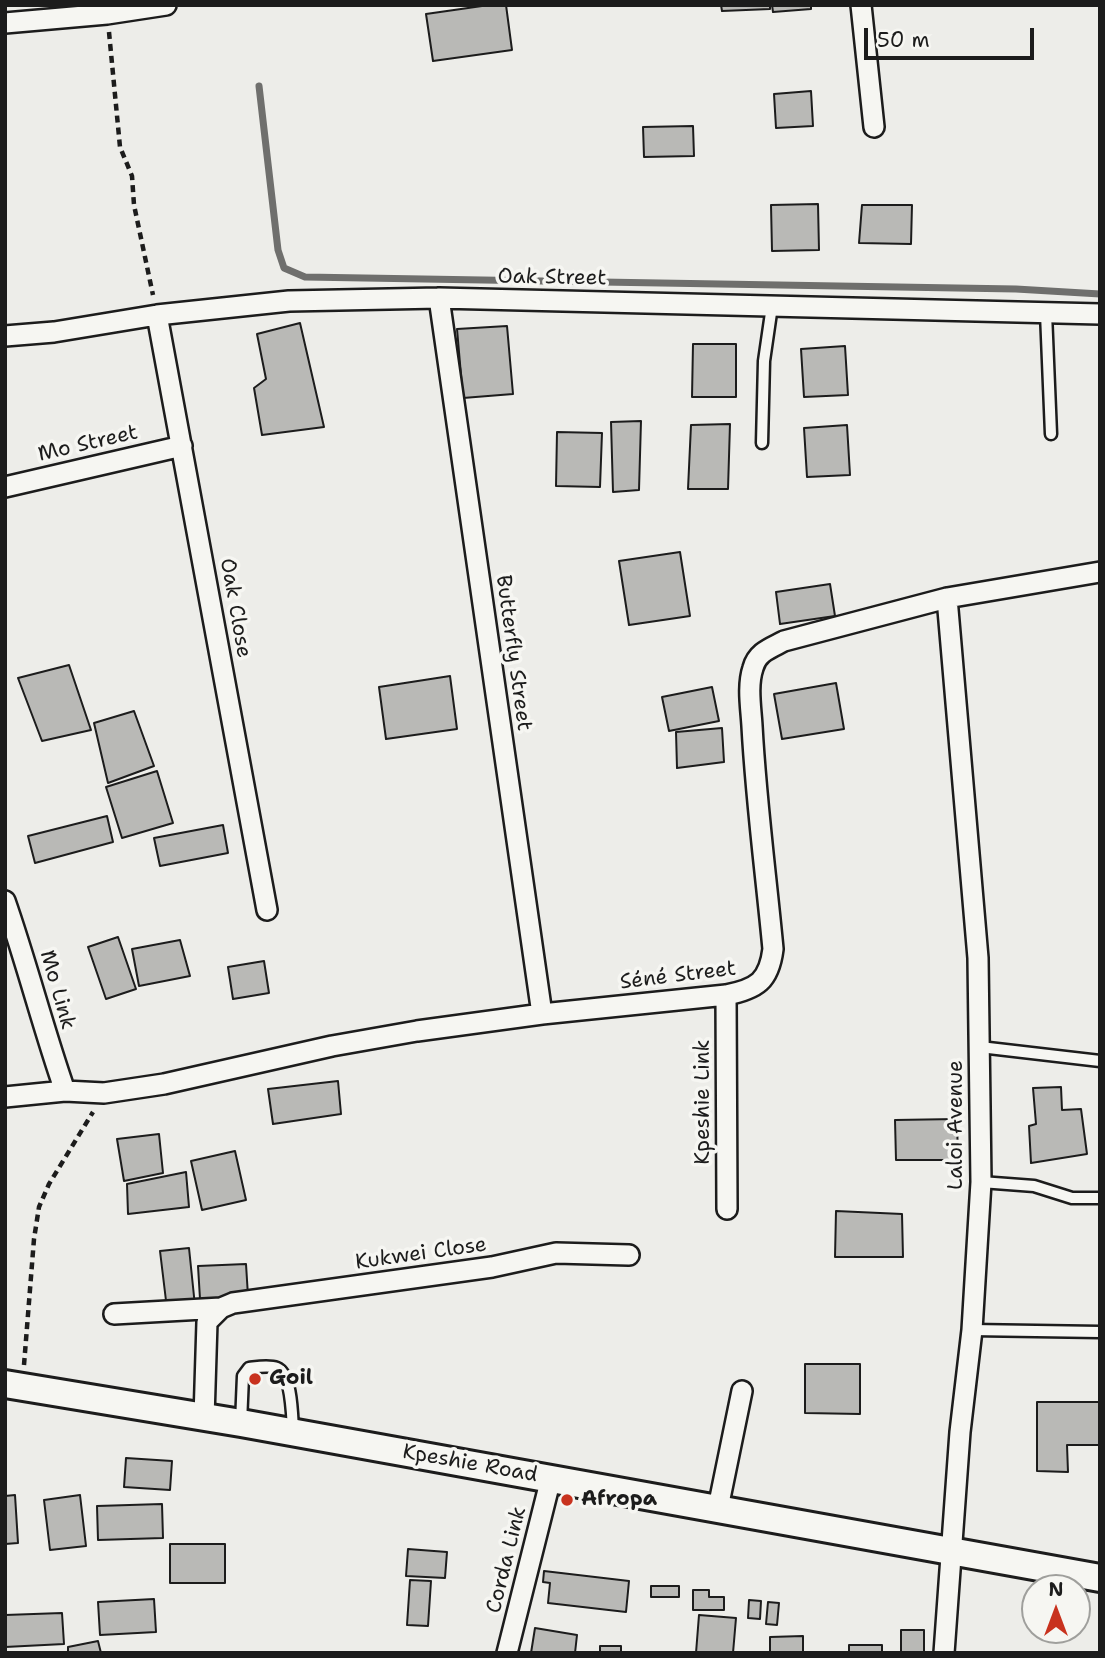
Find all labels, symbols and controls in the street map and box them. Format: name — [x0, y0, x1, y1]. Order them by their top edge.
scale bar — [867, 14, 1037, 58]
text: 50 m — [877, 26, 930, 54]
street label: Oak Street — [497, 264, 607, 292]
street label: Mo Street — [36, 420, 140, 468]
street label: Oak Close — [214, 556, 256, 660]
street label: Butterfly Street — [490, 573, 536, 733]
street label: Mo Link — [34, 947, 80, 1033]
street label: Séné Street — [619, 956, 737, 996]
street label: Kpeshie Link — [691, 1039, 717, 1165]
street label: Laloi Avenue — [944, 1060, 970, 1190]
street label: Kukwei Close — [354, 1232, 488, 1276]
place label: Goil — [269, 1366, 313, 1392]
marker: Goil — [247, 1371, 263, 1387]
street label: Kpeshie Road — [401, 1440, 539, 1488]
place label: Afropa — [581, 1487, 657, 1513]
marker: Afropa — [559, 1492, 575, 1508]
street label: Corda Link — [482, 1504, 532, 1616]
north arrow — [1021, 1574, 1091, 1644]
text: N — [1048, 1577, 1064, 1602]

